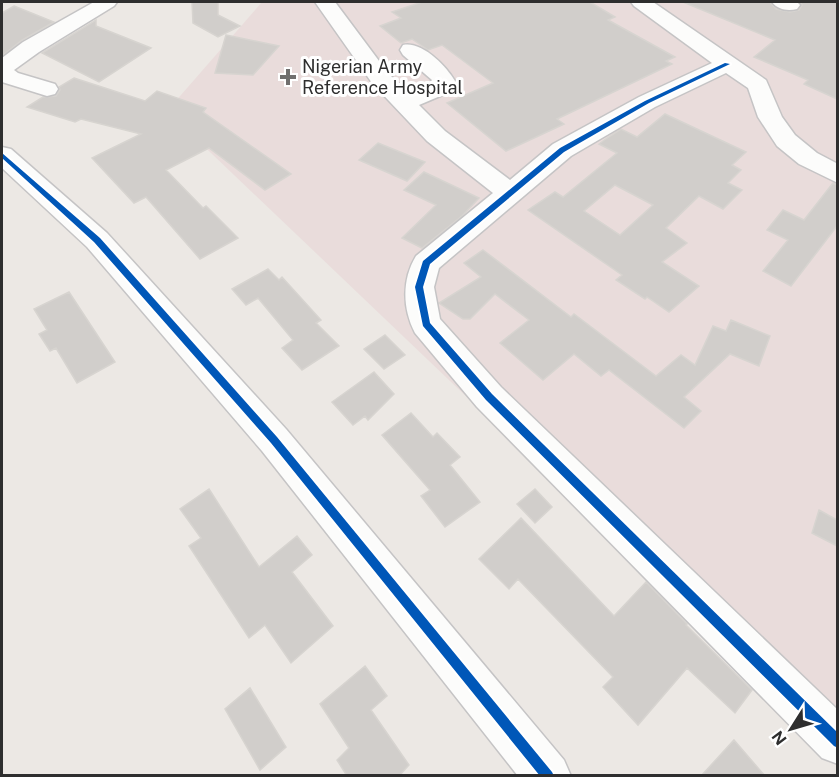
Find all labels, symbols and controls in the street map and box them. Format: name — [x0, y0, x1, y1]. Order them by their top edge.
place label: Nigerian Army Reference Hospital — [302, 56, 463, 98]
marker: Nigerian Army Reference Hospital — [279, 68, 297, 86]
north arrow — [761, 699, 821, 759]
text: N — [768, 727, 791, 748]

